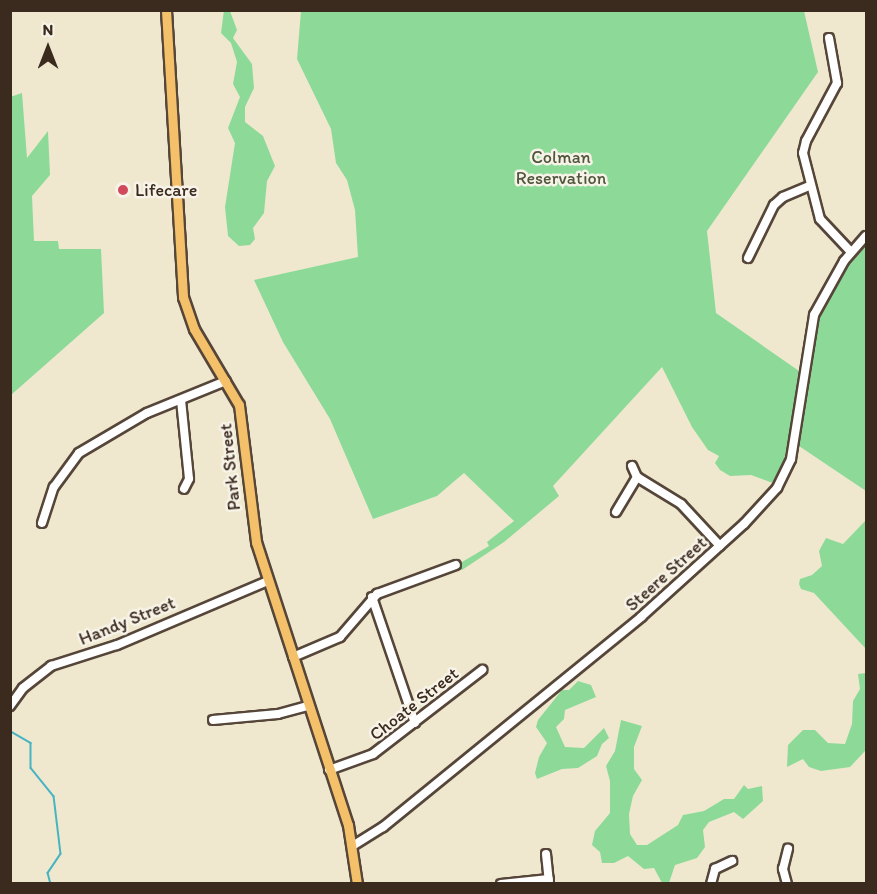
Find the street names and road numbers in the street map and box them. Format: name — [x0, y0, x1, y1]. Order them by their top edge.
street label: Park Street — [215, 423, 245, 511]
street label: Steere Street — [621, 532, 711, 616]
street label: Handy Street — [76, 592, 178, 650]
street label: Choate Street — [365, 663, 463, 745]

